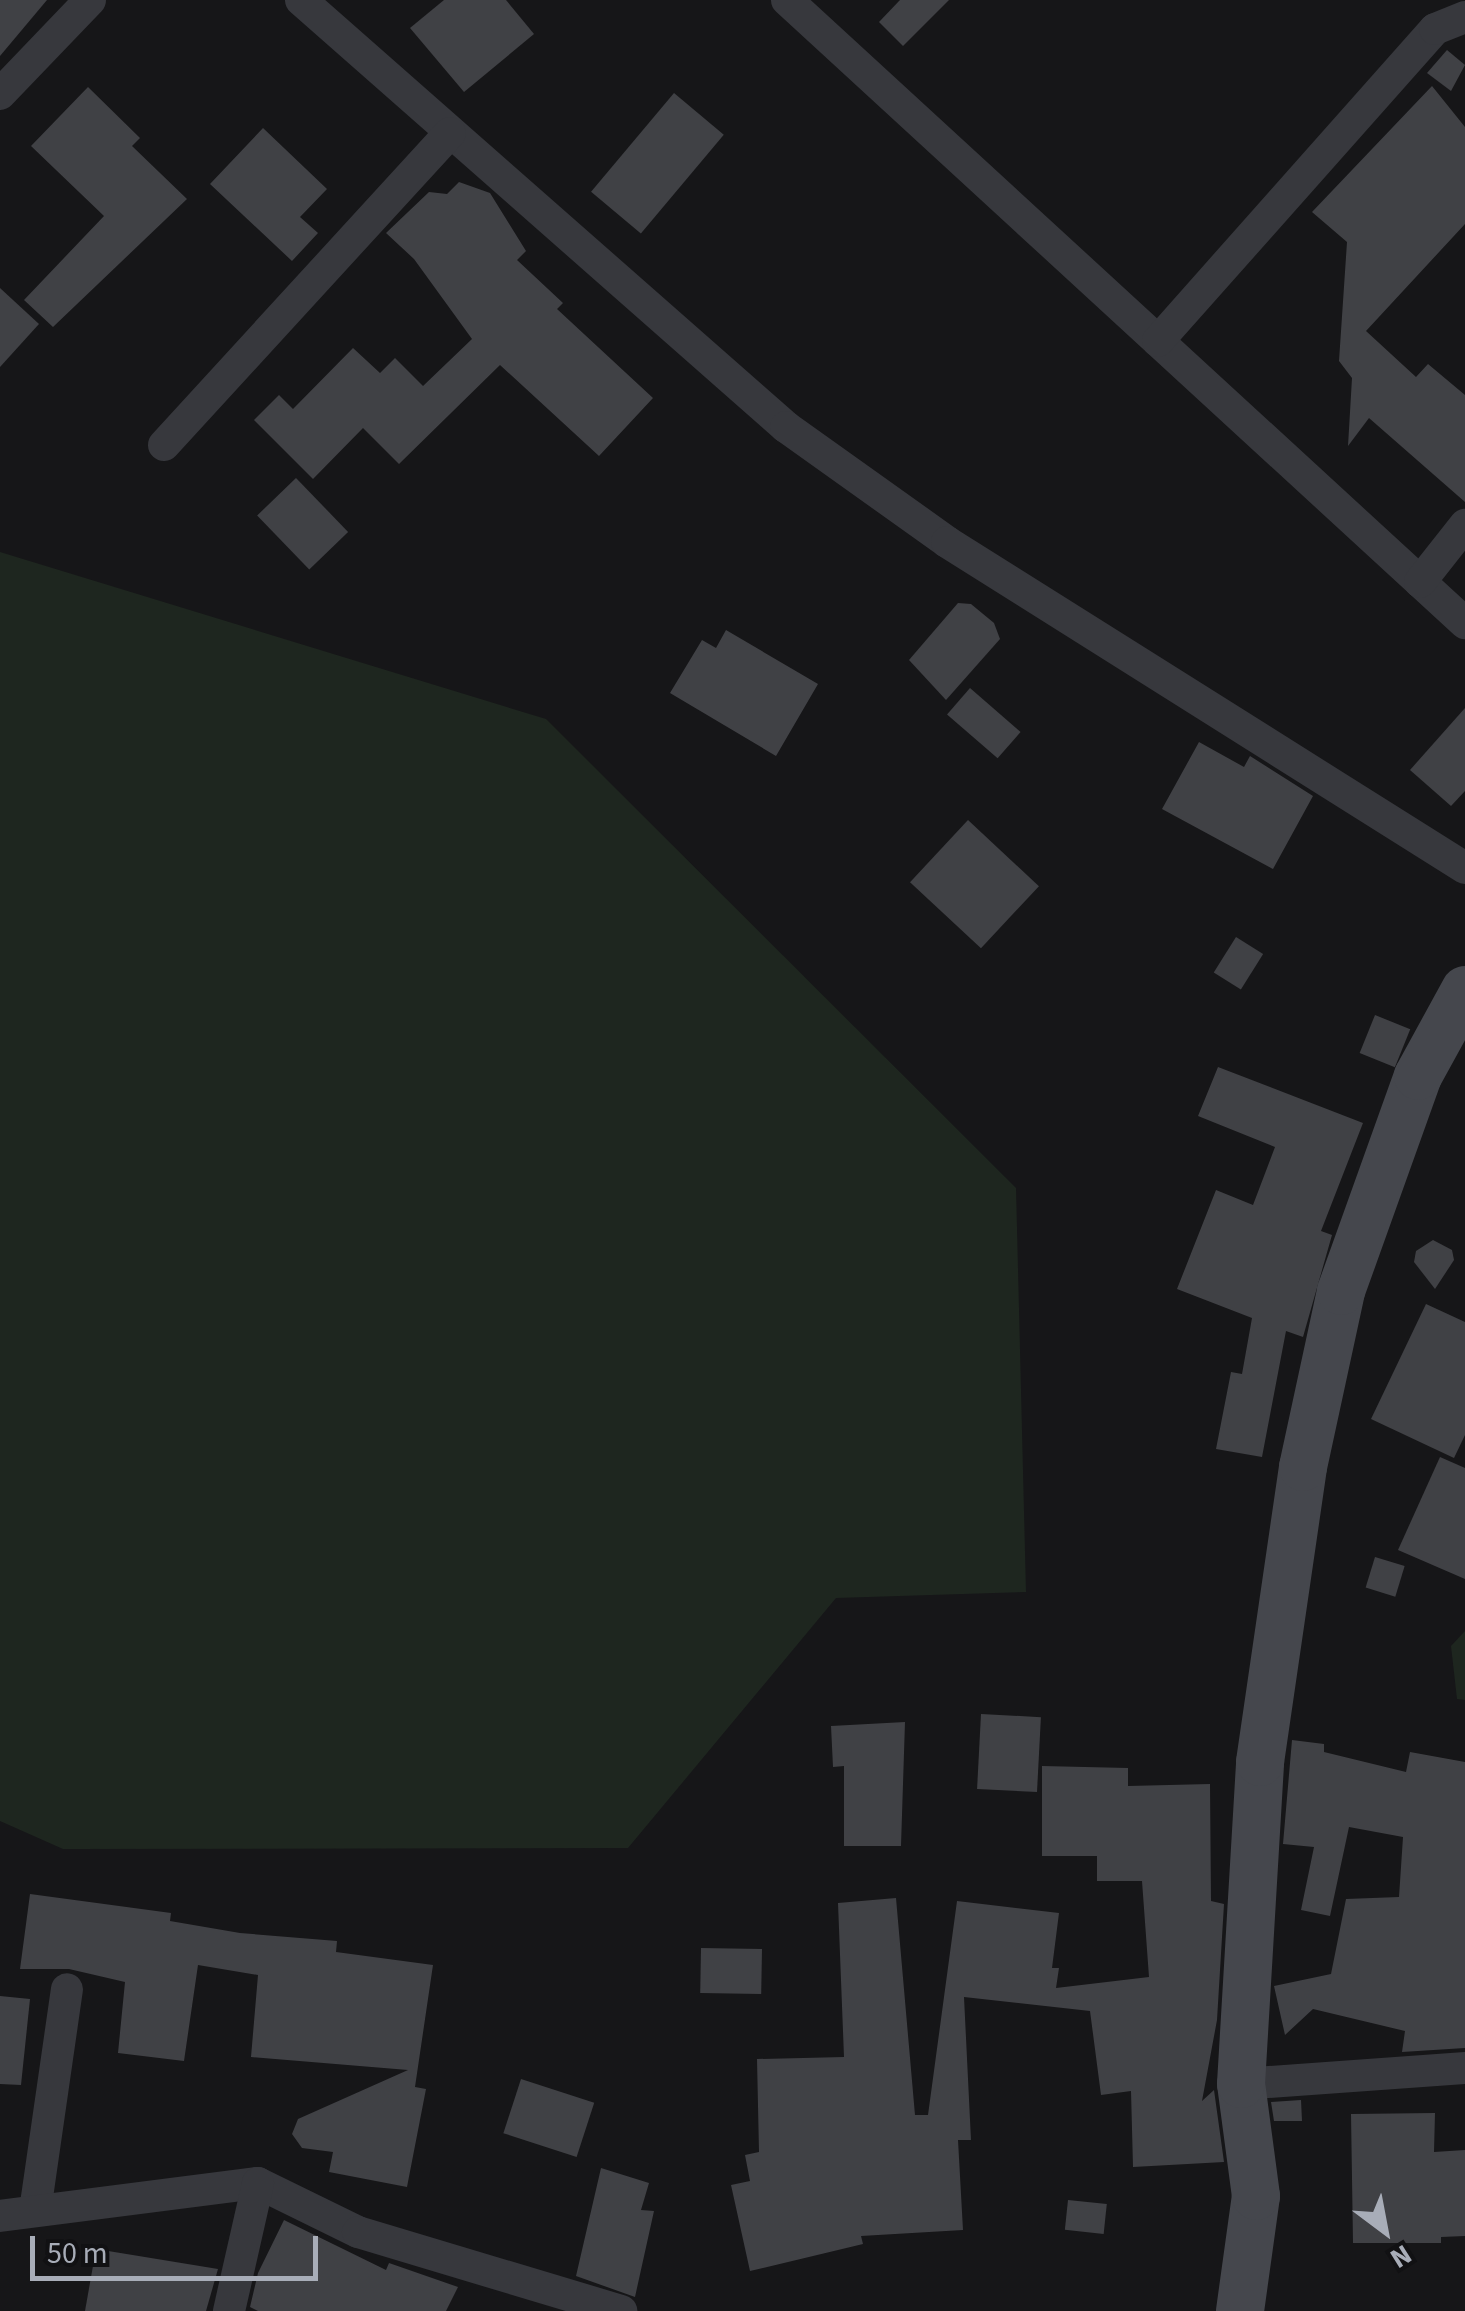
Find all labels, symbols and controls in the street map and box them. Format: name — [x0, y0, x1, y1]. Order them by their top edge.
north arrow — [1335, 2181, 1435, 2281]
scale bar — [35, 2216, 322, 2278]
text: 50 m — [47, 2232, 108, 2275]
text: N — [1382, 2235, 1419, 2278]

